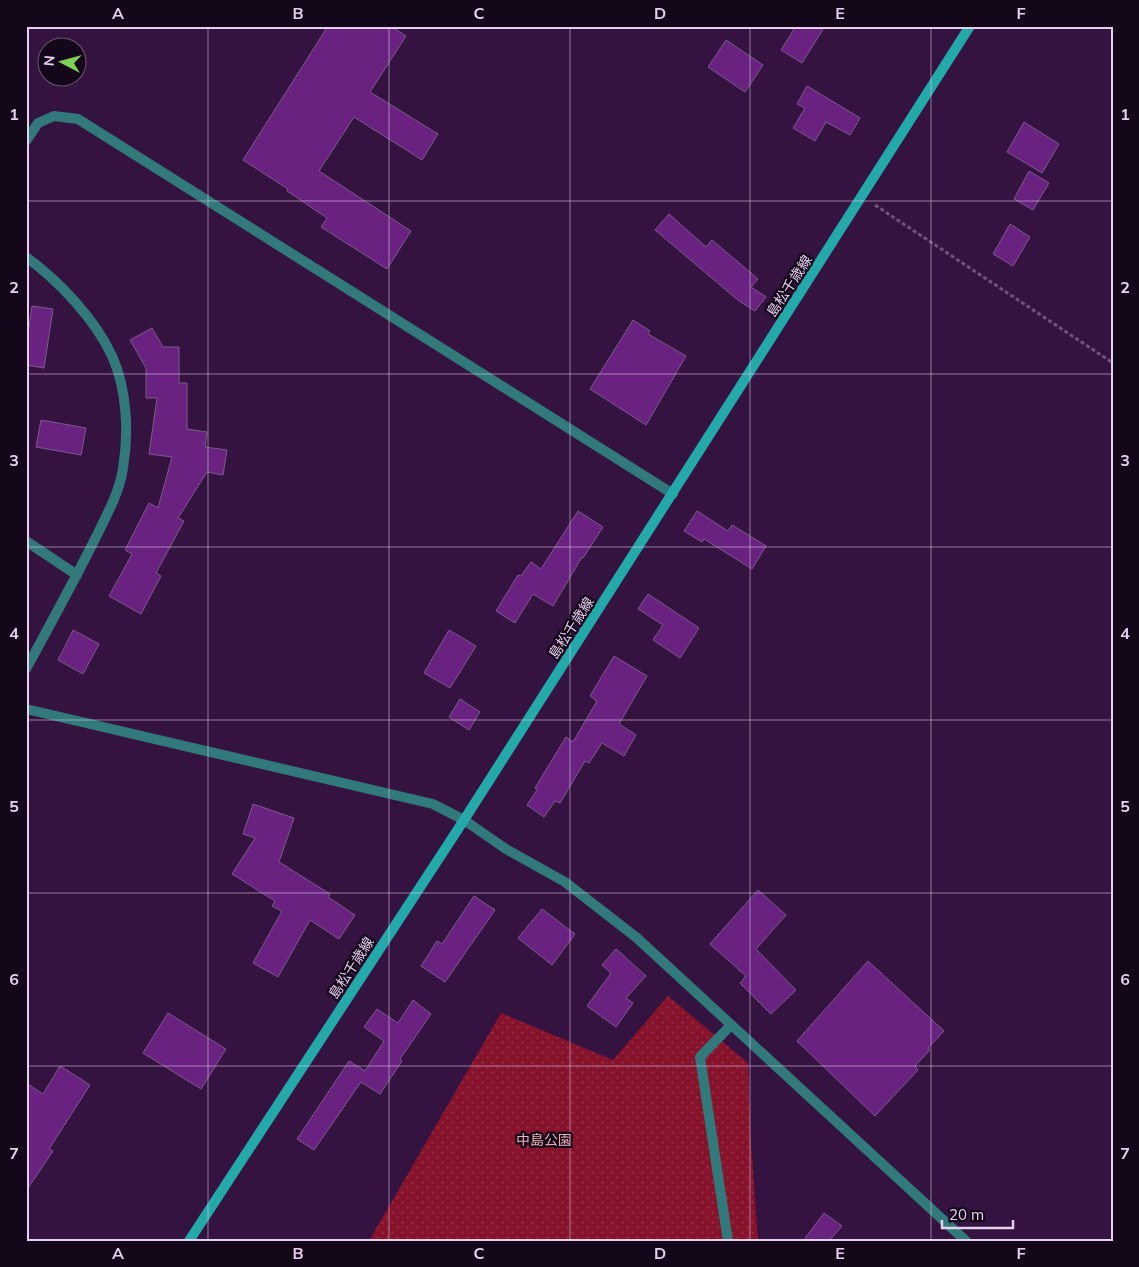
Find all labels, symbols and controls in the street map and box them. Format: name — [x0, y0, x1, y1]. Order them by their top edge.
text: A — [112, 3, 124, 23]
text: B — [292, 3, 304, 23]
text: C — [474, 3, 485, 23]
text: D — [654, 3, 666, 23]
text: E — [835, 3, 845, 23]
text: F — [1016, 3, 1026, 23]
north arrow — [38, 38, 88, 88]
text: N — [40, 54, 59, 67]
text: 1 — [9, 104, 19, 124]
text: 1 — [1120, 104, 1130, 124]
street label: 島松千歳線 — [762, 252, 816, 320]
text: 2 — [9, 277, 19, 297]
text: 2 — [1120, 277, 1130, 297]
text: 3 — [9, 450, 19, 470]
text: 3 — [1120, 450, 1130, 470]
street label: 島松千歳線 — [544, 594, 598, 662]
text: 4 — [9, 623, 19, 643]
text: 4 — [1120, 623, 1130, 643]
text: 5 — [9, 796, 19, 816]
text: 5 — [1120, 796, 1130, 816]
street label: 島松千歳線 — [324, 934, 378, 1002]
text: 6 — [9, 969, 19, 989]
text: 6 — [1120, 969, 1130, 989]
park label: 中島公園 — [516, 1131, 572, 1149]
text: 7 — [9, 1143, 19, 1163]
text: 7 — [1120, 1143, 1130, 1163]
scale bar — [942, 1197, 1013, 1229]
text: 20 m — [949, 1205, 984, 1224]
text: A — [112, 1243, 124, 1263]
text: B — [292, 1243, 304, 1263]
text: C — [474, 1243, 485, 1263]
text: D — [654, 1243, 666, 1263]
text: E — [835, 1243, 845, 1263]
text: F — [1016, 1243, 1026, 1263]

